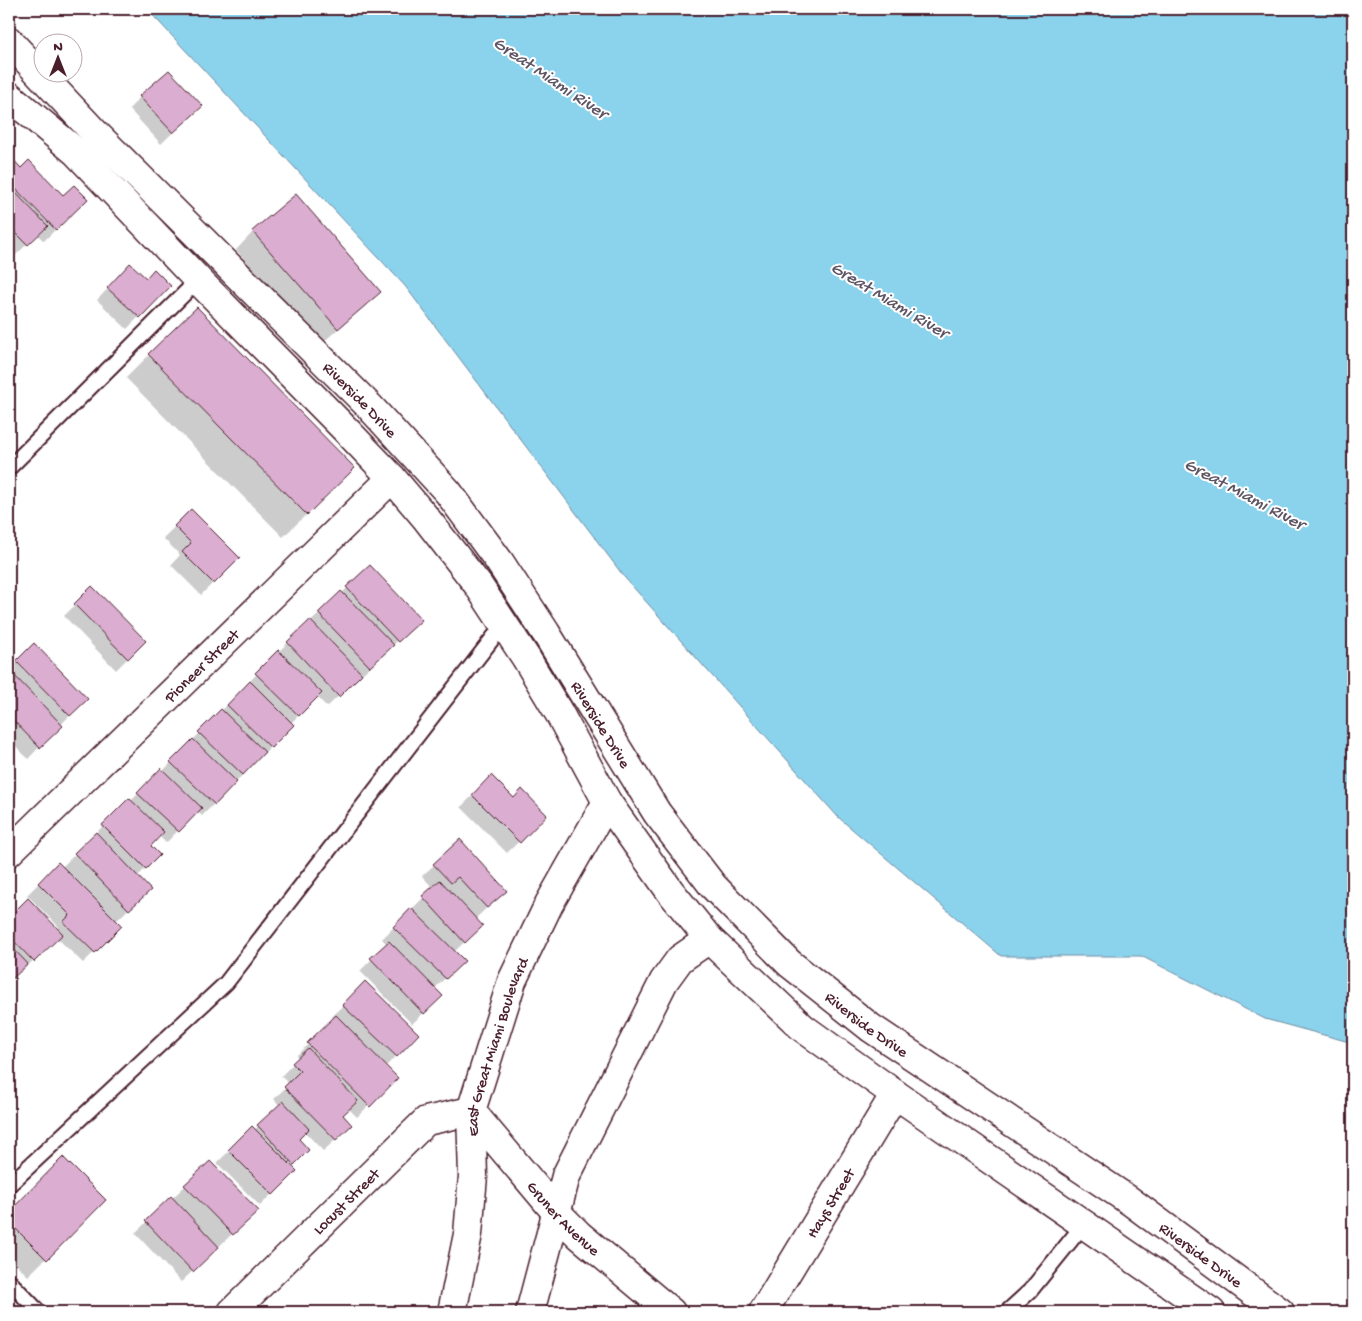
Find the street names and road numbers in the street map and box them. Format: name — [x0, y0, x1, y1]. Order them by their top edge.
street label: Riverside Drive — [317, 359, 400, 444]
street label: Pioneer Street — [161, 626, 246, 709]
street label: Riverside Drive — [565, 679, 633, 773]
street label: East Great Miami Boulevard — [465, 954, 535, 1137]
street label: Riverside Drive — [820, 989, 911, 1063]
street label: Locust Street — [310, 1165, 386, 1240]
street label: Hays Street — [804, 1165, 861, 1243]
street label: Gruner Avenue — [521, 1178, 603, 1262]
street label: Riverside Drive — [1154, 1220, 1245, 1294]

